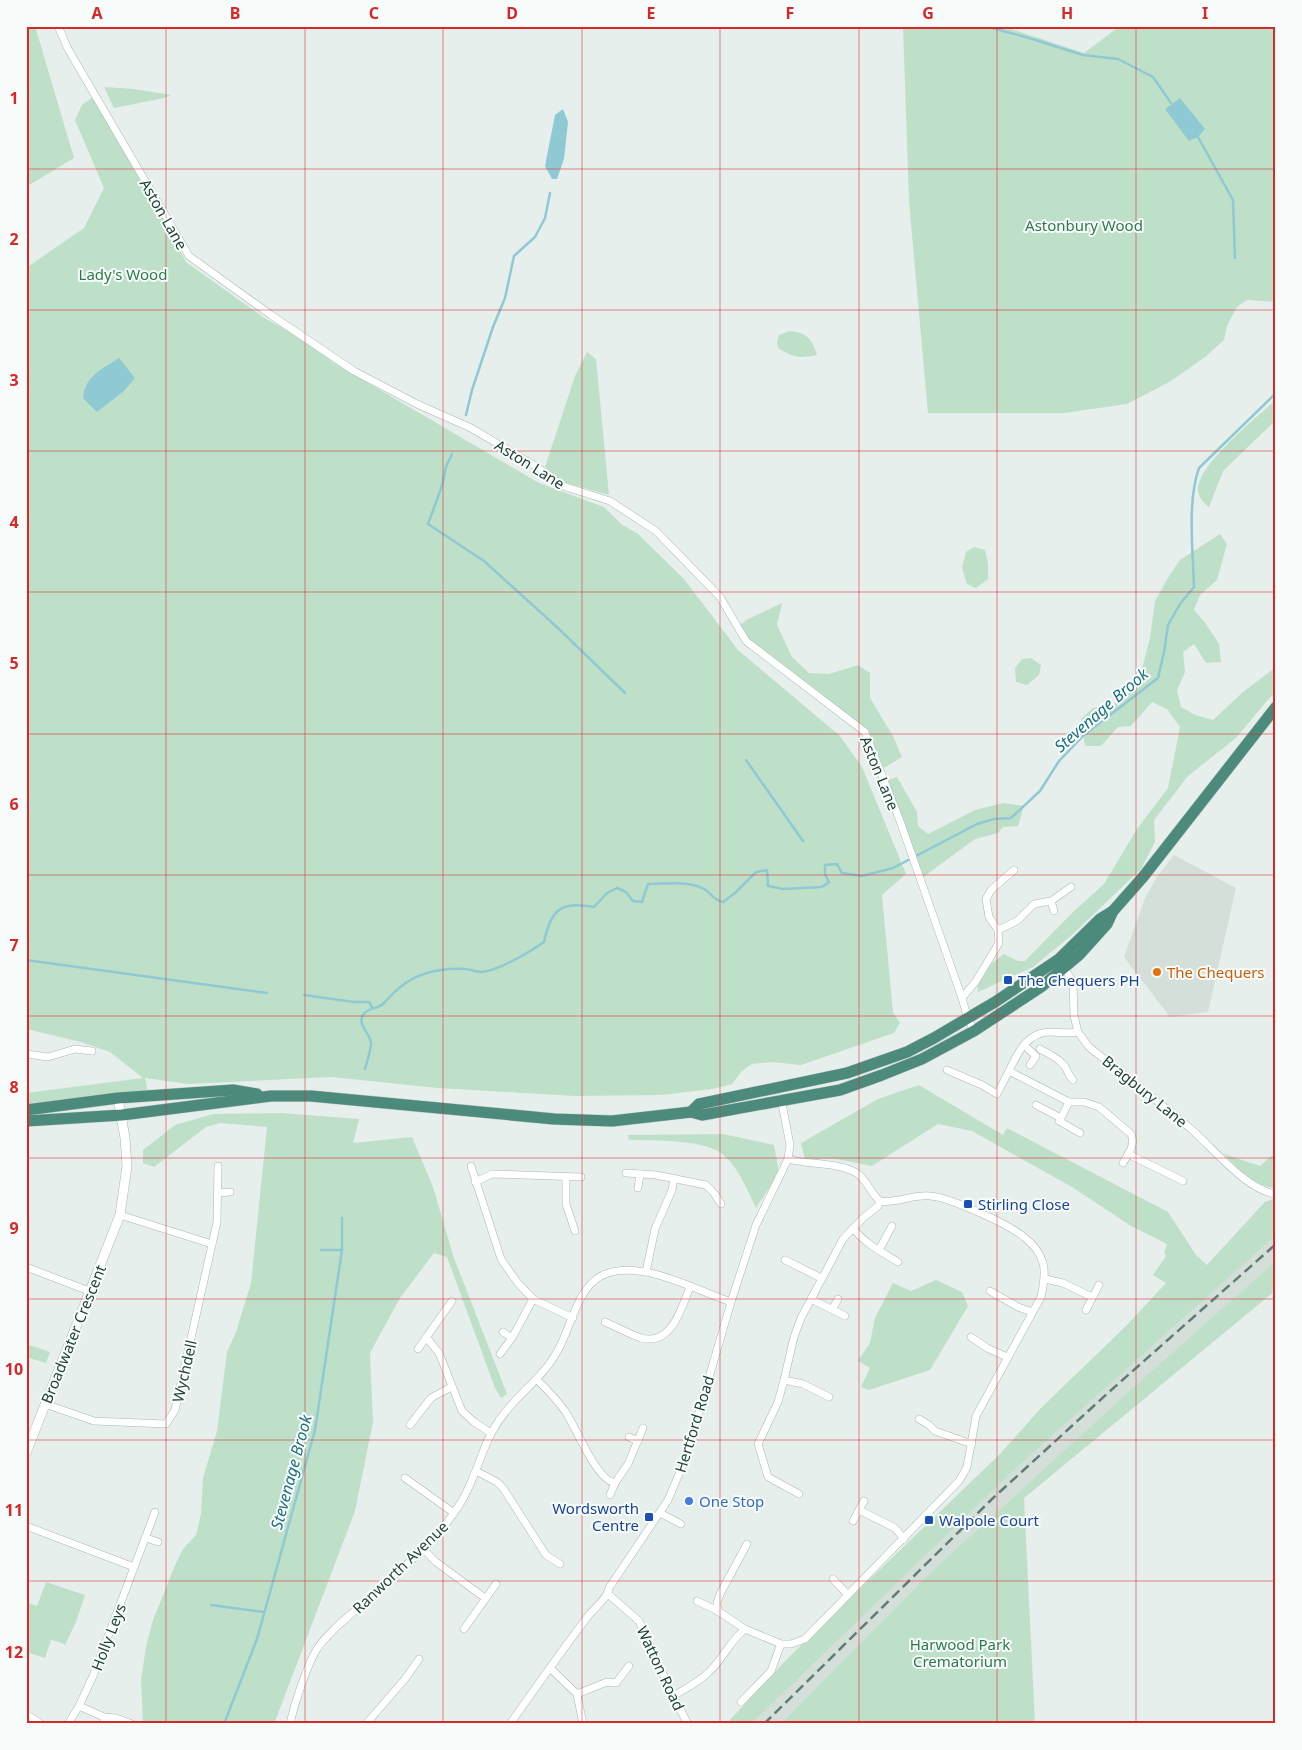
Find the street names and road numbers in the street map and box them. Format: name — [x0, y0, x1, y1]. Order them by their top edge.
street label: Aston Lane — [136, 175, 192, 253]
street label: Aston Lane — [491, 435, 569, 493]
street label: Aston Lane — [856, 733, 904, 813]
street label: Bragbury Lane — [1098, 1051, 1192, 1131]
street label: Broadwater Crescent — [36, 1261, 110, 1406]
street label: Wychdell — [167, 1338, 201, 1404]
street label: Hertford Road — [670, 1373, 718, 1475]
street label: Ranworth Avenue — [348, 1516, 452, 1618]
street label: Holly Leys — [86, 1601, 130, 1673]
street label: Watton Road — [633, 1622, 689, 1714]

